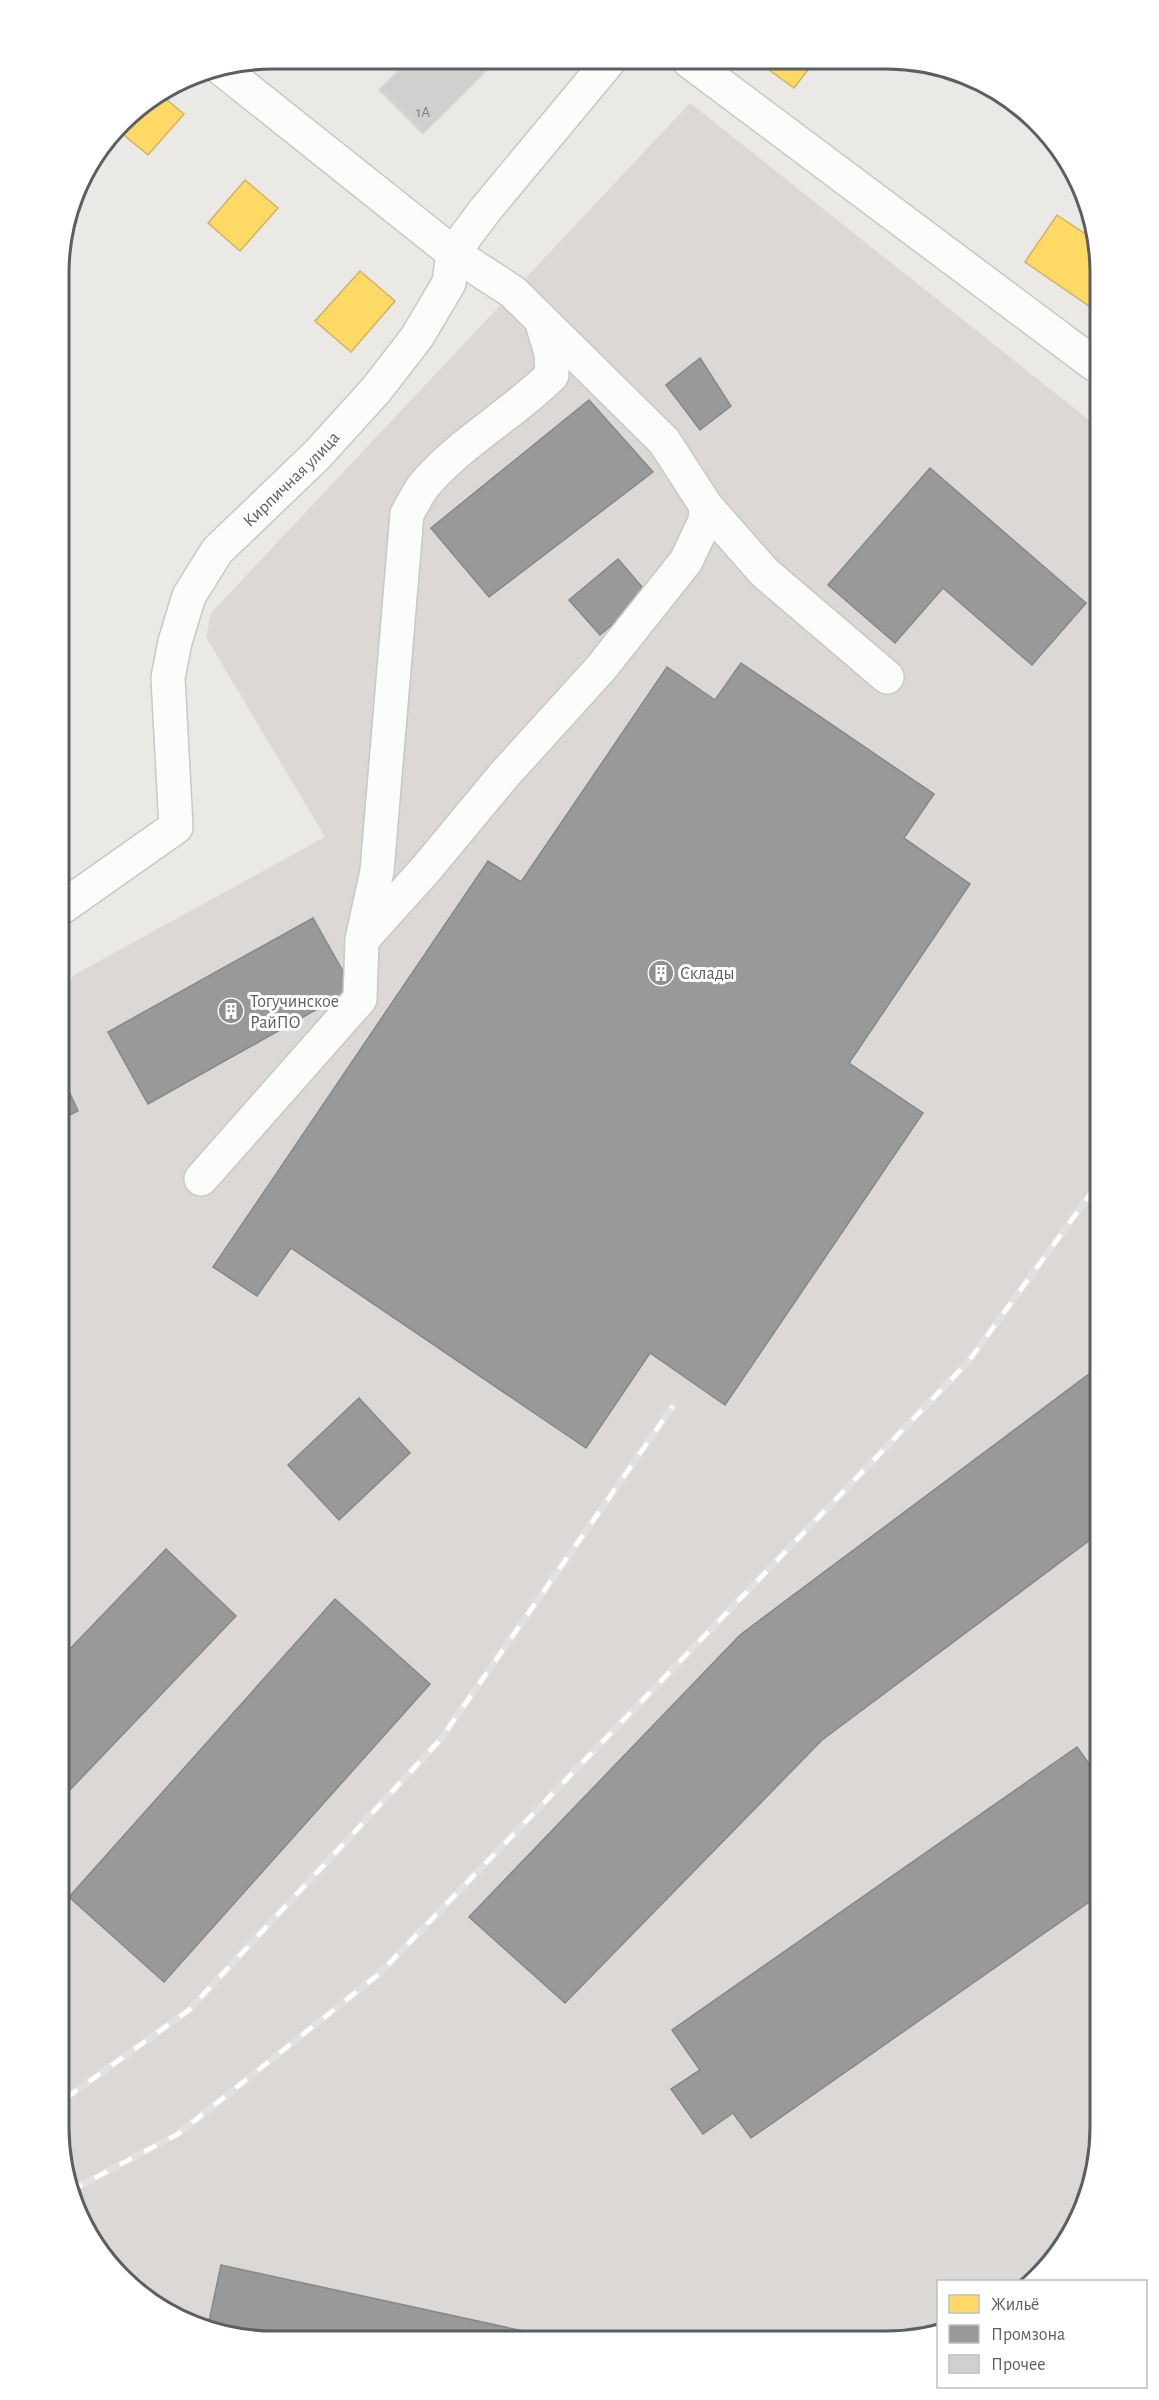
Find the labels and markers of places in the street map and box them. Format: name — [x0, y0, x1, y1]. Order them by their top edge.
building icon: Склады — [646, 958, 676, 988]
place label: Склады — [680, 965, 735, 983]
place label: Тогучинское РайПО — [250, 993, 339, 1032]
building icon: Тогучинское РайПО — [216, 996, 246, 1026]

